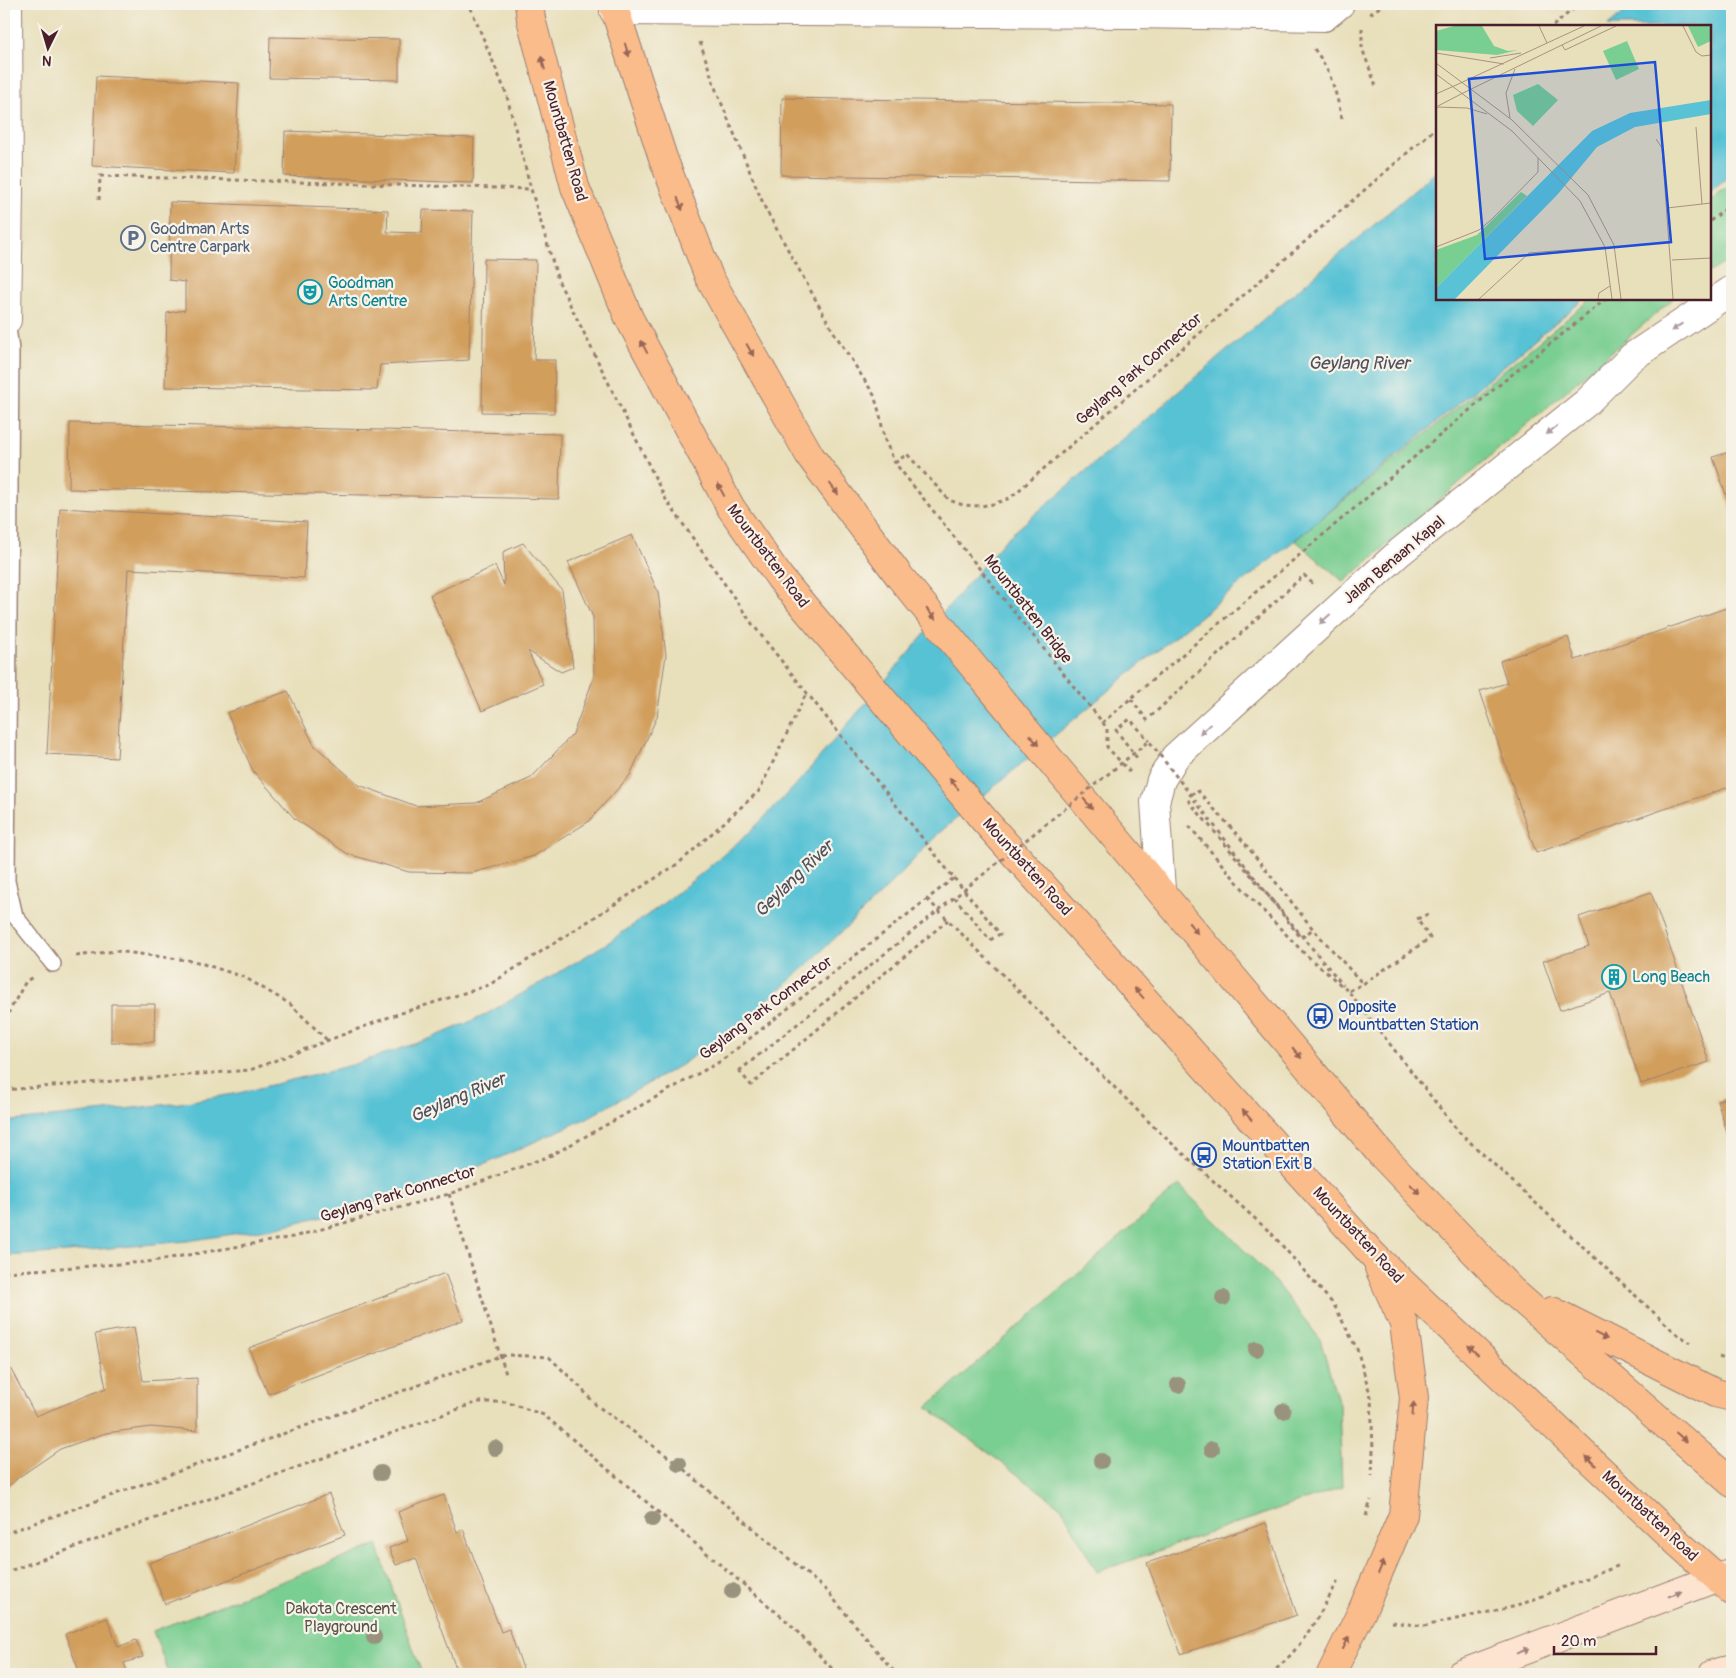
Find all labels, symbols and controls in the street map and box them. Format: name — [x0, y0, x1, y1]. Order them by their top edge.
north arrow — [22, 22, 72, 72]
inset map — [1436, 25, 1711, 300]
one-way arrow — [624, 43, 631, 58]
text: N — [41, 52, 52, 69]
one-way arrow — [538, 55, 546, 70]
street label: Mountbatten Road — [538, 78, 592, 204]
one-way arrow — [676, 197, 684, 212]
place label: Goodman Arts Centre Carpark — [150, 219, 250, 257]
parking icon: Goodman Arts Centre Carpark — [120, 225, 146, 251]
place label: Goodman Arts Centre — [328, 273, 407, 311]
theatre icon: Goodman Arts Centre — [297, 279, 323, 305]
street label: Geylang Park Connector — [1072, 308, 1207, 429]
one-way arrow — [1670, 322, 1684, 332]
one-way arrow — [640, 339, 648, 354]
one-way arrow — [746, 343, 754, 358]
water label: Geylang River — [1308, 352, 1412, 375]
one-way arrow — [1546, 424, 1559, 435]
one-way arrow — [717, 482, 725, 497]
one-way arrow — [829, 482, 839, 496]
street label: Mountbatten Road — [723, 500, 813, 612]
street label: Jalan Benaan Kapal — [1339, 512, 1449, 608]
street label: Mountbatten Bridge — [979, 551, 1077, 667]
one-way arrow — [925, 607, 936, 620]
one-way arrow — [1318, 614, 1331, 625]
one-way arrow — [1199, 723, 1211, 735]
one-way arrow — [1028, 733, 1039, 746]
one-way arrow — [949, 777, 960, 790]
one-way arrow — [1082, 798, 1094, 810]
street label: Mountbatten Road — [978, 814, 1076, 920]
water label: Geylang River — [750, 834, 840, 922]
one-way arrow — [1187, 922, 1198, 935]
street label: Geylang Park Connector — [696, 951, 837, 1065]
building icon: Long Beach — [1601, 964, 1627, 990]
place label: Long Beach — [1632, 967, 1710, 987]
one-way arrow — [1133, 988, 1145, 1000]
place label: Opposite Mountbatten Station — [1338, 997, 1479, 1035]
bus stop icon: Opposite Mountbatten Station — [1307, 1003, 1333, 1029]
one-way arrow — [1291, 1047, 1302, 1059]
water label: Geylang River — [407, 1067, 511, 1128]
one-way arrow — [1241, 1109, 1253, 1121]
place label: Mountbatten Station Exit B — [1222, 1136, 1312, 1174]
bus stop icon: Mountbatten Station Exit B — [1191, 1142, 1217, 1168]
street label: Geylang Park Connector — [318, 1161, 478, 1227]
street label: Mountbatten Road — [1308, 1183, 1408, 1287]
one-way arrow — [1409, 1183, 1421, 1195]
one-way arrow — [1593, 1332, 1608, 1340]
one-way arrow — [1467, 1344, 1479, 1356]
one-way arrow — [1409, 1401, 1417, 1417]
one-way arrow — [1674, 1432, 1687, 1443]
one-way arrow — [1586, 1455, 1598, 1467]
street label: Mountbatten Road — [1598, 1466, 1702, 1566]
one-way arrow — [1377, 1560, 1385, 1574]
one-way arrow — [1668, 1590, 1683, 1598]
park label: Dakota Crescent Playground — [285, 1599, 397, 1637]
scale bar — [1554, 1623, 1656, 1655]
text: 20 m — [1561, 1632, 1596, 1651]
one-way arrow — [1342, 1636, 1350, 1650]
one-way arrow — [1516, 1647, 1531, 1655]

